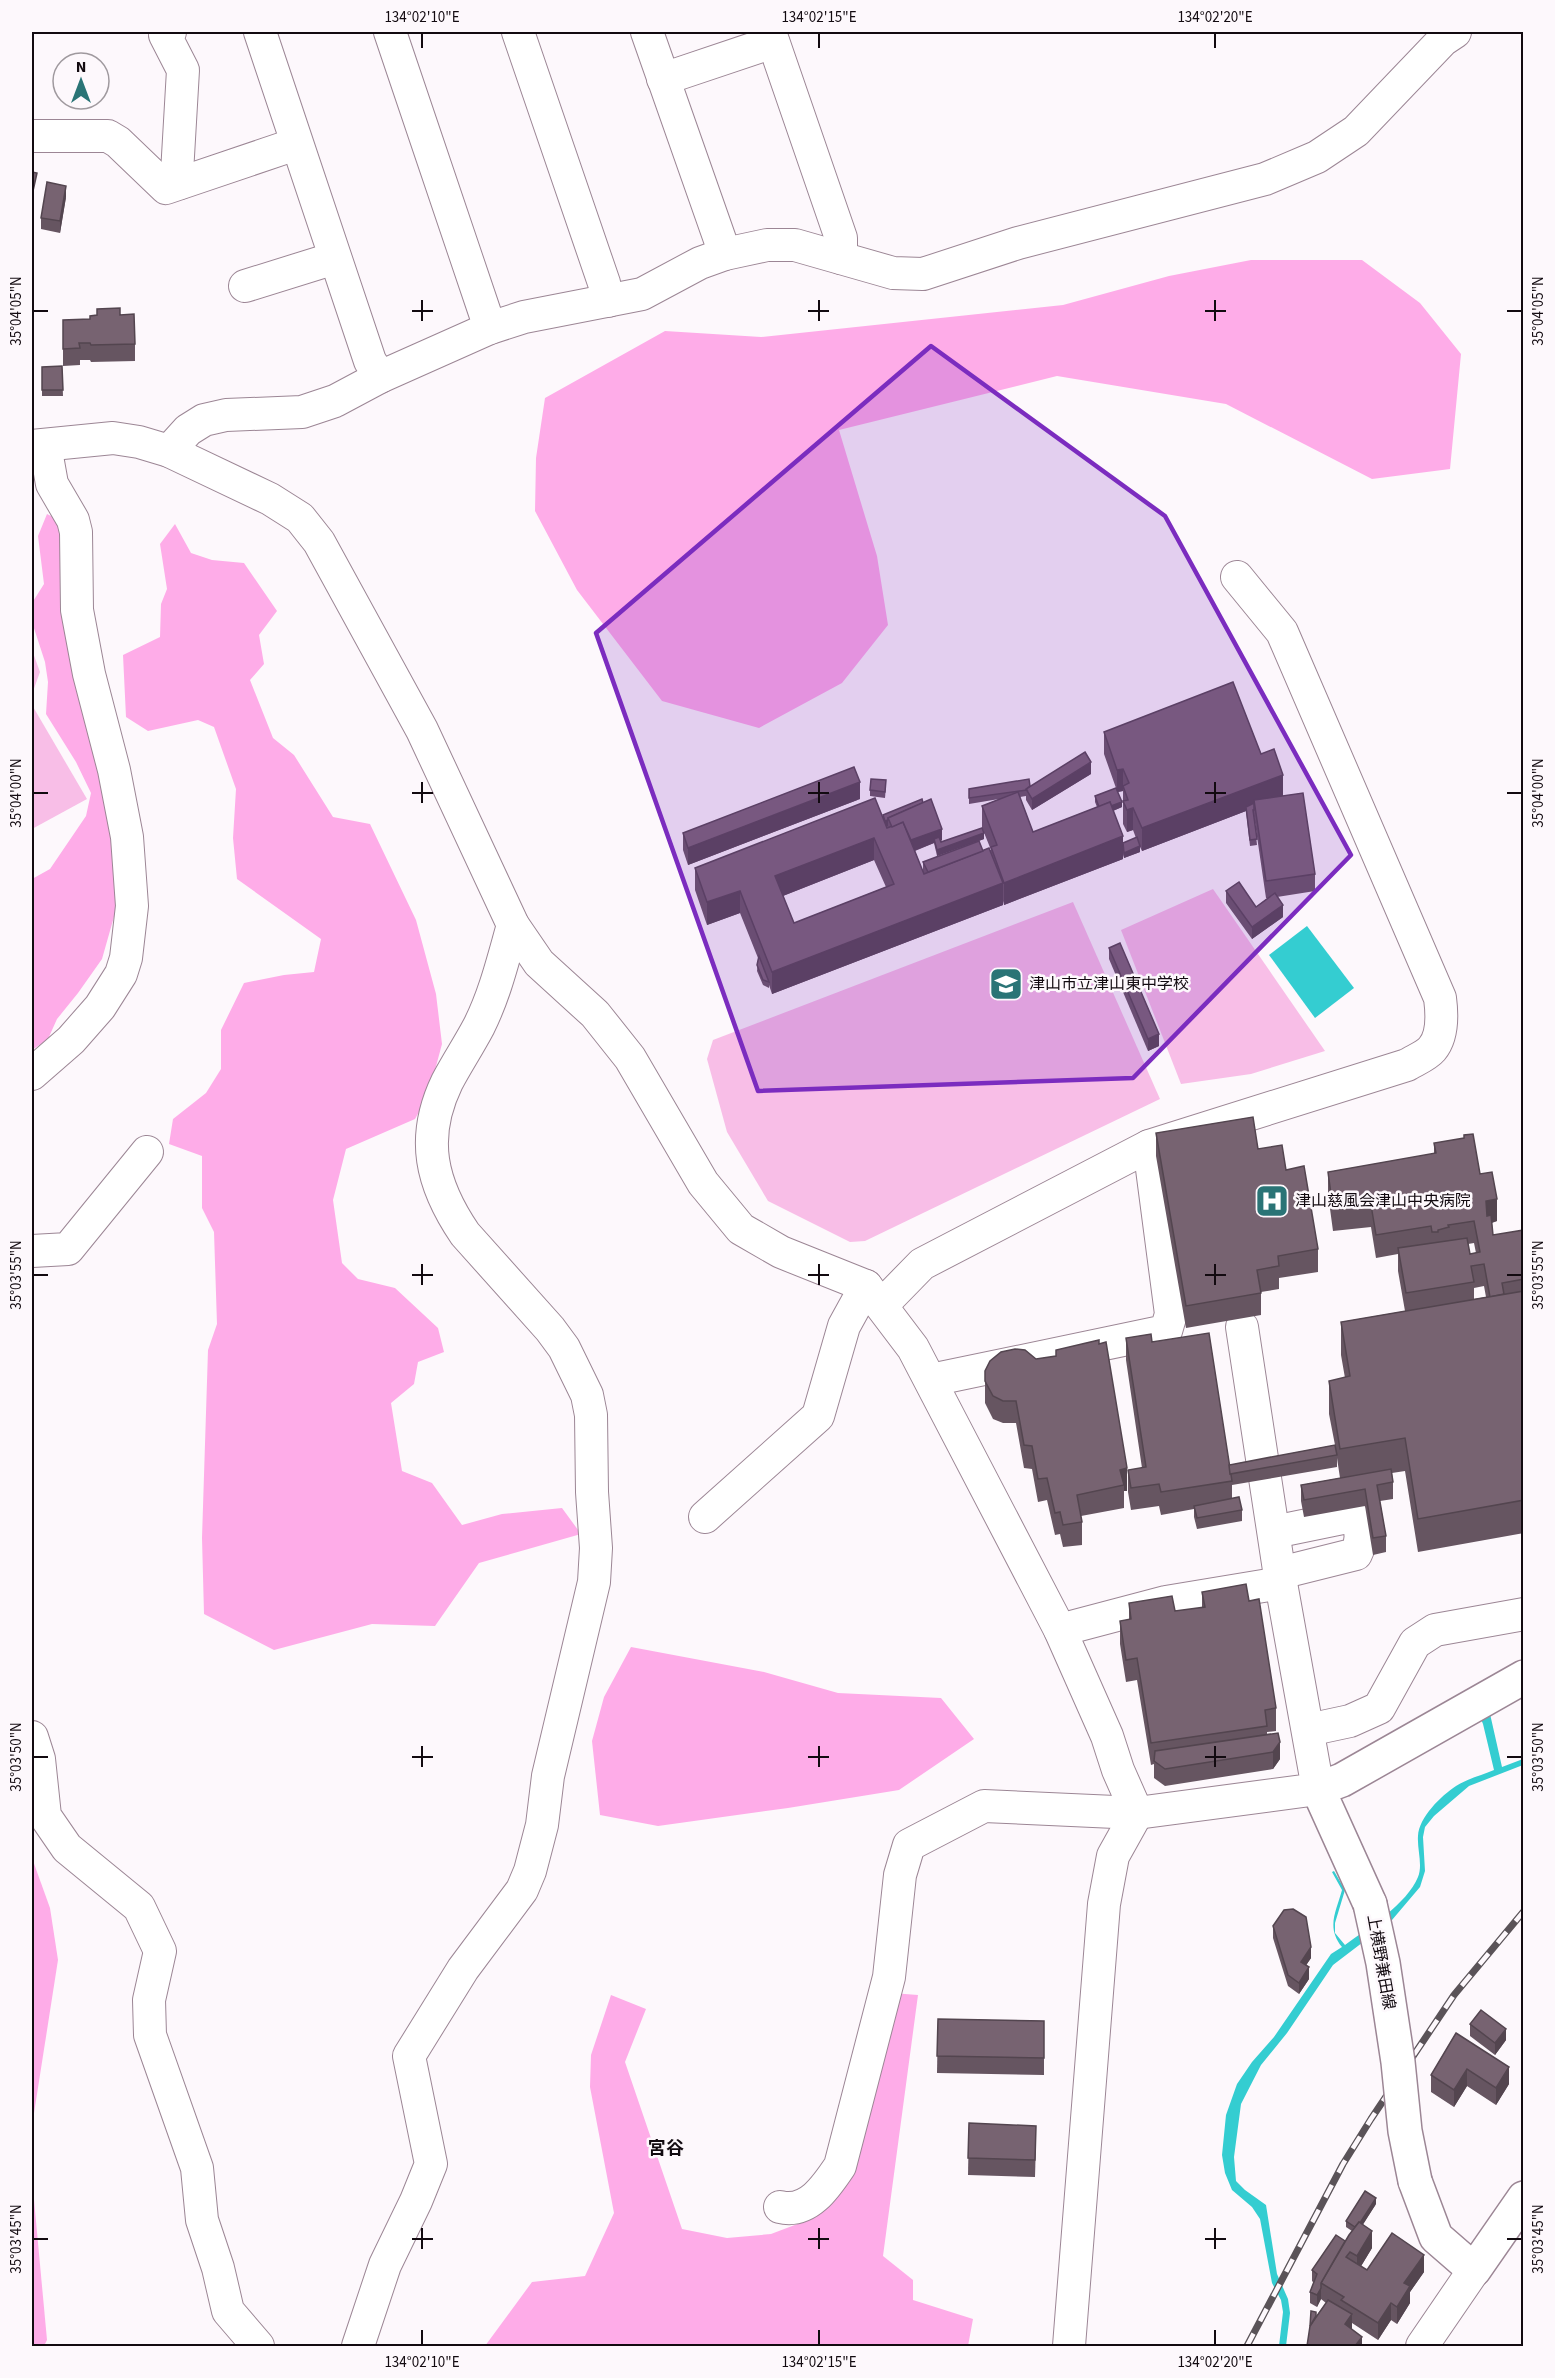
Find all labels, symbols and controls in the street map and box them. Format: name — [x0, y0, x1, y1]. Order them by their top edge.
text: 134°02'10"E — [384, 7, 460, 28]
text: 134°02'15"E — [781, 7, 857, 28]
text: 134°02'20"E — [1177, 7, 1253, 28]
north arrow — [51, 51, 111, 111]
text: N — [76, 56, 86, 78]
text: 35°04'05"N — [6, 276, 27, 346]
text: 35°04'05"N — [1528, 276, 1549, 346]
text: 35°04'00"N — [6, 758, 27, 828]
text: 35°04'00"N — [1528, 758, 1549, 828]
school or university icon: 津山市立津山東中学校 — [988, 966, 1024, 1002]
place label: 津山市立津山東中学校 — [1029, 973, 1189, 995]
hospital icon: 津山慈風会津山中央病院 — [1254, 1183, 1290, 1219]
place label: 津山慈風会津山中央病院 — [1295, 1190, 1471, 1212]
text: 35°03'55"N — [6, 1240, 27, 1310]
text: 35°03'55"N — [1528, 1240, 1549, 1310]
text: 35°03'50"N — [6, 1722, 27, 1792]
text: 35°03'50"N — [1528, 1722, 1549, 1792]
street label: 上横野兼田線 — [1362, 1913, 1400, 2011]
district label: 宮谷 — [648, 2136, 684, 2161]
text: 35°03'45"N — [6, 2204, 27, 2274]
text: 35°03'45"N — [1528, 2204, 1549, 2274]
text: 134°02'10"E — [384, 2352, 460, 2373]
text: 134°02'15"E — [781, 2352, 857, 2373]
text: 134°02'20"E — [1177, 2352, 1253, 2373]

